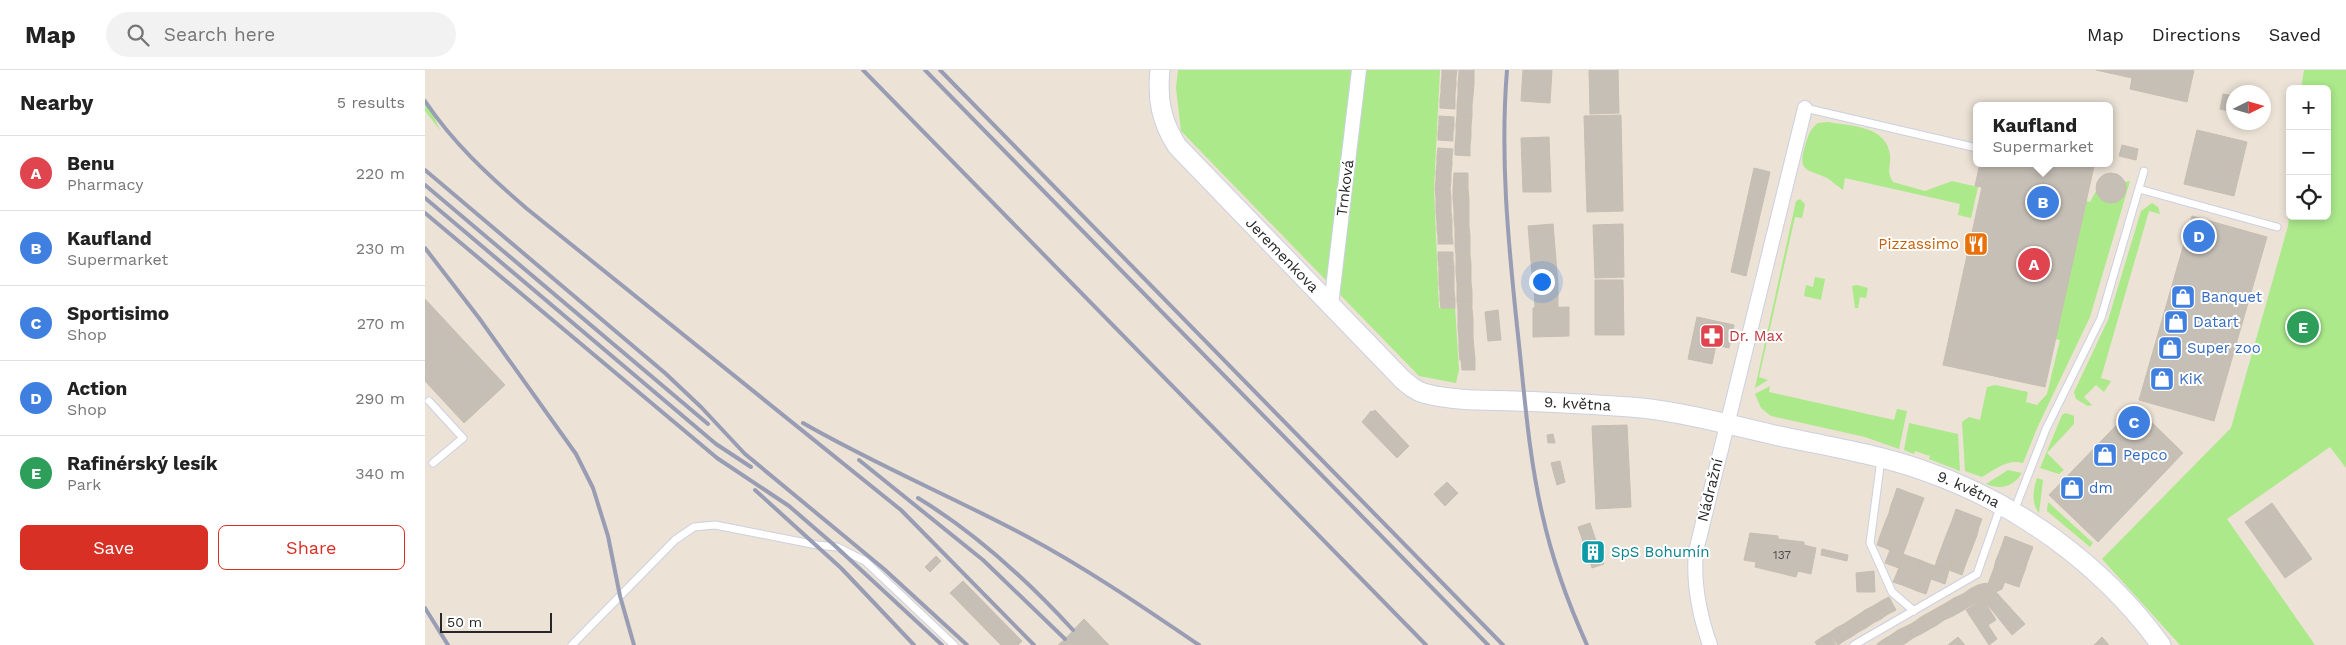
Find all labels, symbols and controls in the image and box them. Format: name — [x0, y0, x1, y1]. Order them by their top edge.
search box — [106, 12, 456, 57]
text: Map — [25, 21, 76, 49]
icon: search — [124, 21, 152, 49]
text: Search here — [164, 23, 275, 46]
text: Map — [2087, 24, 2124, 45]
text: Directions — [2152, 24, 2241, 45]
text: Saved — [2269, 24, 2321, 45]
north arrow — [2226, 85, 2271, 130]
map controls — [2286, 85, 2331, 220]
button: + — [2286, 85, 2331, 130]
text: Nearby — [20, 90, 93, 115]
text: 5 results — [337, 93, 405, 112]
popup — [1973, 102, 2113, 167]
text: Kaufland — [1992, 114, 2077, 137]
button: − — [2286, 130, 2331, 175]
text: Supermarket — [1992, 137, 2094, 156]
text: Benu — [67, 152, 115, 175]
street label: Trnková — [1333, 158, 1357, 217]
text: A — [31, 164, 41, 183]
text: 220 m — [356, 164, 405, 183]
text: Pharmacy — [67, 175, 143, 194]
button: locate — [2286, 175, 2331, 220]
pin: B — [2027, 183, 2059, 221]
street label: Jeremenkova — [1242, 214, 1323, 296]
pin: D — [2183, 217, 2215, 255]
text: Kaufland — [67, 227, 152, 250]
restaurant icon: Pizzassimo — [1963, 231, 1989, 257]
place label: Pizzassimo — [1878, 235, 1959, 253]
text: B — [31, 239, 41, 258]
text: 230 m — [356, 239, 405, 258]
pin: A — [2018, 245, 2050, 283]
text: Supermarket — [67, 250, 168, 269]
your location — [1529, 269, 1555, 295]
shop icon: Banquet — [2170, 284, 2196, 310]
place label: Banquet — [2201, 288, 2263, 306]
text: Sportisimo — [67, 302, 169, 325]
pin: E — [2287, 308, 2319, 346]
shop icon: Datart — [2163, 309, 2189, 335]
place label: Datart — [2193, 313, 2239, 331]
text: C — [31, 314, 41, 333]
text: 270 m — [357, 314, 405, 333]
pharmacy icon: Dr. Max — [1699, 323, 1725, 349]
text: Shop — [67, 325, 107, 344]
place label: Dr. Max — [1729, 327, 1783, 345]
shop icon: Super zoo — [2157, 335, 2183, 361]
place label: Super zoo — [2187, 339, 2261, 357]
shop icon: KiK — [2149, 366, 2175, 392]
place label: KiK — [2179, 370, 2203, 388]
text: Action — [67, 377, 127, 400]
text: D — [30, 389, 42, 408]
text: 290 m — [355, 389, 405, 408]
street label: 9. května — [1544, 393, 1612, 415]
text: Shop — [67, 400, 107, 419]
pin: C — [2118, 403, 2150, 441]
shop icon: Pepco — [2092, 442, 2118, 468]
place label: Pepco — [2123, 446, 2167, 464]
text: Rafinérský lesík — [67, 452, 218, 475]
street label: Nádražní — [1693, 457, 1727, 523]
text: E — [31, 464, 41, 483]
text: 340 m — [355, 464, 405, 483]
street label: 9. května — [1935, 467, 2003, 512]
text: Park — [67, 475, 101, 494]
shop icon: dm — [2059, 475, 2085, 501]
place label: dm — [2089, 479, 2113, 497]
button: Save — [20, 525, 208, 570]
button: Share — [218, 525, 405, 570]
building icon: SpS Bohumín — [1580, 539, 1606, 565]
place label: SpS Bohumín — [1611, 543, 1710, 561]
house number: 137 — [1773, 548, 1791, 562]
scale bar — [440, 610, 553, 633]
text: 50 m — [447, 614, 482, 630]

